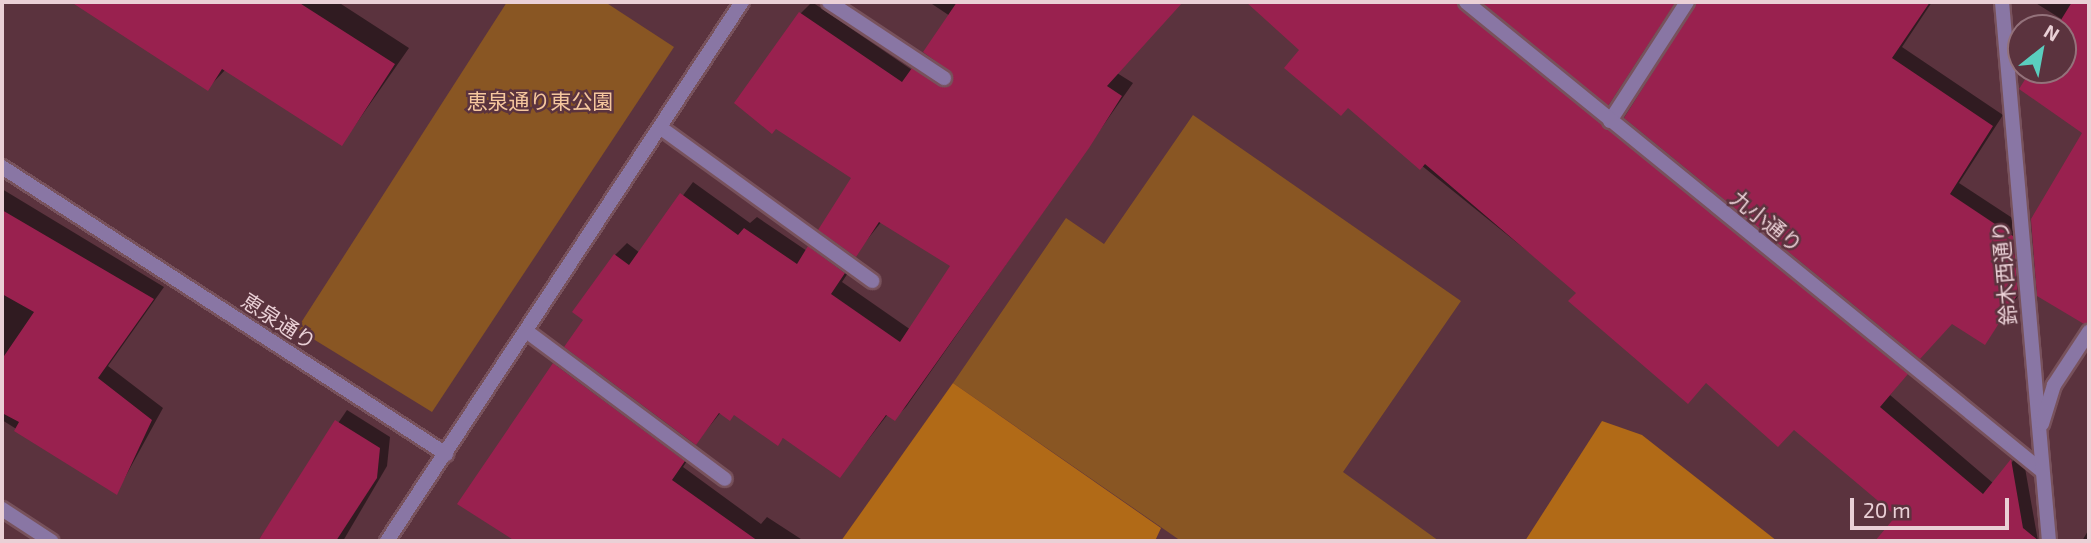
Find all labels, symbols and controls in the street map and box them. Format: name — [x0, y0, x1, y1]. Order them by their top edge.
north arrow — [2007, 14, 2077, 84]
text: N — [2040, 19, 2064, 46]
park label: 恵泉通り東公園 — [467, 88, 613, 114]
street label: 九小通り — [1726, 185, 1808, 257]
street label: 鈴木西通り — [1987, 220, 2021, 326]
street label: 恵泉通り — [237, 288, 321, 354]
scale bar — [1853, 484, 2012, 528]
text: 20 m — [1863, 497, 1911, 522]

